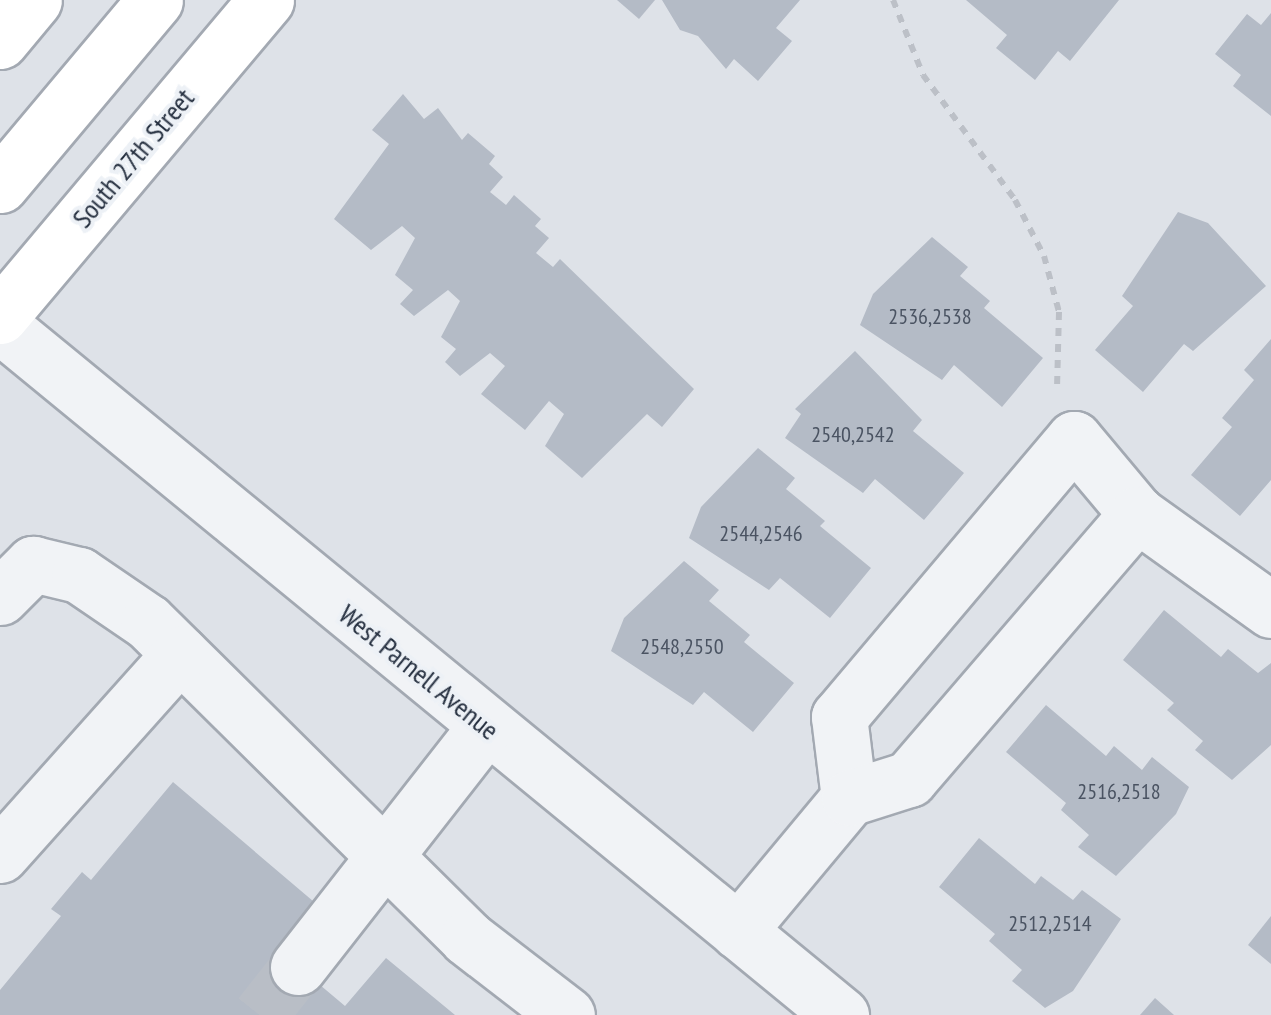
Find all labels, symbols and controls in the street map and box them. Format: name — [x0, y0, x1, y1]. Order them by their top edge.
street label: South 27th Street — [65, 82, 201, 234]
house number: 2536,2538 — [888, 304, 972, 330]
house number: 2540,2542 — [811, 422, 895, 448]
house number: 2544,2546 — [719, 521, 803, 547]
street label: West Parnell Avenue — [332, 597, 506, 747]
house number: 2548,2550 — [640, 634, 724, 660]
house number: 2516,2518 — [1077, 779, 1161, 805]
house number: 2512,2514 — [1008, 911, 1092, 937]

